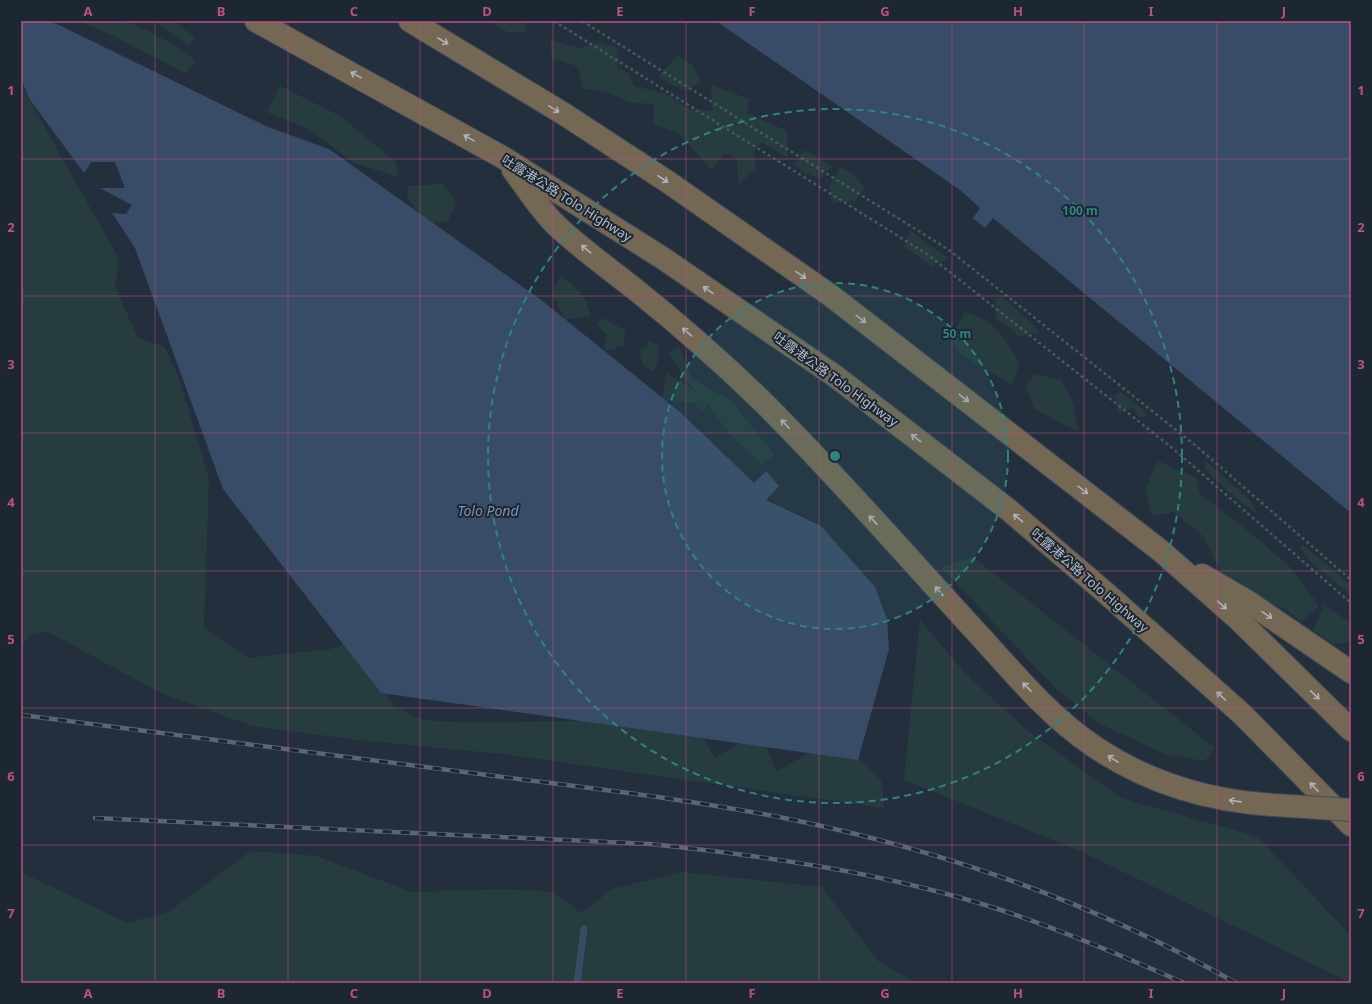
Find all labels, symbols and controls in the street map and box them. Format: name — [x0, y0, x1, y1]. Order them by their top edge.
text: A — [84, 2, 93, 20]
text: B — [217, 2, 225, 20]
text: C — [350, 2, 358, 20]
text: D — [482, 2, 492, 20]
text: E — [616, 2, 624, 20]
text: F — [748, 2, 756, 20]
text: G — [880, 2, 890, 20]
text: H — [1013, 2, 1023, 20]
text: I — [1148, 2, 1154, 20]
text: J — [1281, 2, 1286, 20]
one-way arrow — [437, 37, 449, 45]
one-way arrow — [350, 71, 362, 79]
text: 1 — [7, 81, 15, 99]
text: 1 — [1357, 81, 1365, 99]
one-way arrow — [548, 105, 560, 113]
one-way arrow — [464, 134, 476, 142]
street label: 吐露港公路 Tolo Highway — [498, 151, 636, 246]
one-way arrow — [657, 175, 668, 183]
text: 100 m — [1062, 202, 1098, 219]
text: 2 — [7, 218, 15, 236]
text: 2 — [1357, 218, 1365, 236]
one-way arrow — [581, 245, 592, 254]
one-way arrow — [795, 271, 806, 279]
one-way arrow — [702, 286, 713, 294]
one-way arrow — [855, 315, 866, 323]
text: 50 m — [943, 325, 971, 342]
one-way arrow — [681, 327, 692, 336]
street label: 吐露港公路 Tolo Highway — [770, 328, 902, 431]
text: 3 — [7, 355, 15, 373]
text: 3 — [1357, 355, 1365, 373]
one-way arrow — [959, 394, 970, 402]
one-way arrow — [780, 419, 790, 429]
one-way arrow — [910, 434, 921, 442]
centre of rings — [828, 449, 842, 463]
one-way arrow — [1078, 485, 1089, 494]
text: 4 — [7, 493, 15, 511]
text: 4 — [1357, 493, 1365, 511]
water label: Tolo Pond — [457, 501, 519, 520]
one-way arrow — [869, 514, 878, 525]
one-way arrow — [1013, 514, 1023, 523]
street label: 吐露港公路 Tolo Highway — [1027, 524, 1153, 636]
one-way arrow — [934, 586, 944, 596]
one-way arrow — [1217, 601, 1227, 610]
one-way arrow — [1261, 611, 1272, 619]
text: 5 — [7, 630, 15, 648]
text: 5 — [1357, 630, 1365, 648]
one-way arrow — [1022, 682, 1032, 692]
one-way arrow — [1216, 691, 1227, 700]
one-way arrow — [1310, 691, 1321, 700]
one-way arrow — [1107, 754, 1119, 762]
text: 6 — [7, 767, 15, 785]
text: 6 — [1357, 767, 1365, 785]
one-way arrow — [1309, 782, 1319, 792]
one-way arrow — [1229, 797, 1242, 805]
text: 7 — [7, 904, 15, 922]
text: 7 — [1357, 904, 1365, 922]
text: A — [84, 984, 93, 1002]
text: B — [217, 984, 225, 1002]
text: C — [350, 984, 358, 1002]
text: D — [482, 984, 492, 1002]
text: E — [616, 984, 624, 1002]
text: F — [748, 984, 756, 1002]
text: G — [880, 984, 890, 1002]
text: H — [1013, 984, 1023, 1002]
text: I — [1148, 984, 1154, 1002]
text: J — [1281, 984, 1286, 1002]

